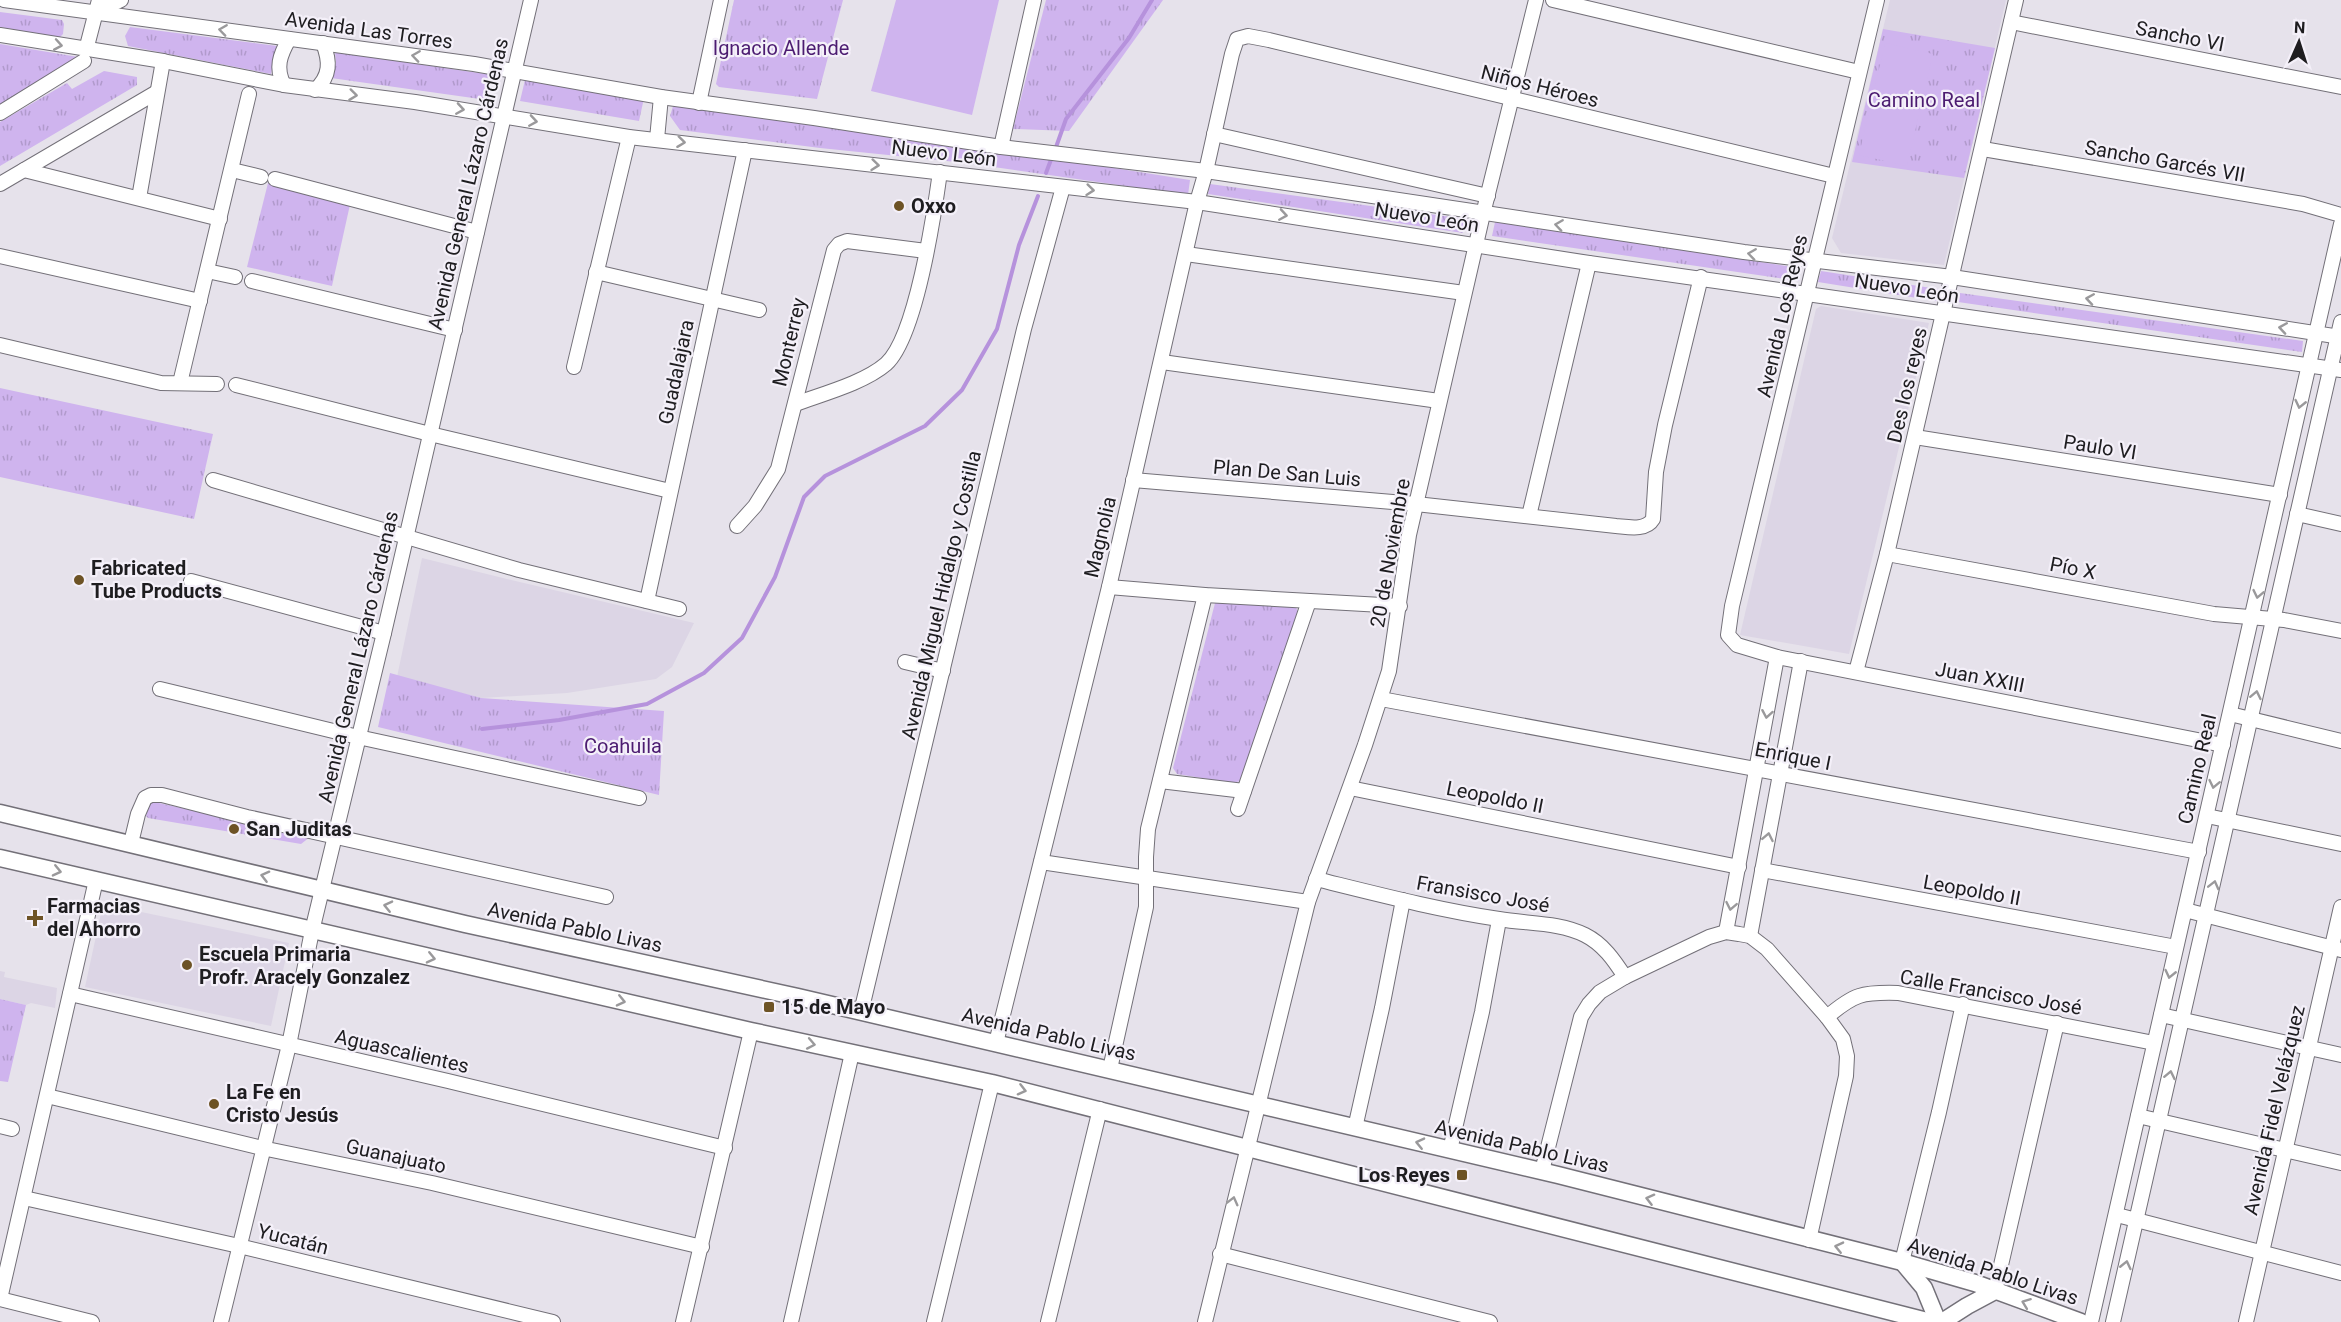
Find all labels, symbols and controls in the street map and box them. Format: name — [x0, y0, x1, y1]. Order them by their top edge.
street label: Avenida Las Torres — [284, 6, 454, 54]
north arrow — [2269, 12, 2329, 72]
street label: Sancho VI — [2134, 16, 2226, 56]
text: N — [2294, 18, 2306, 37]
one-way arrow — [218, 24, 228, 36]
street label: Avenida General Lázaro Cárdenas — [423, 36, 513, 332]
park label: Ignacio Allende — [713, 36, 849, 60]
one-way arrow — [52, 38, 62, 51]
one-way arrow — [412, 50, 421, 63]
street label: Niños Héroes — [1479, 60, 1601, 112]
one-way arrow — [349, 88, 358, 101]
park label: Camino Real — [1868, 88, 1980, 112]
one-way arrow — [455, 103, 464, 115]
one-way arrow — [527, 114, 537, 127]
street label: Nuevo León — [890, 135, 998, 171]
street label: Sancho Garcés VII — [2083, 135, 2247, 187]
one-way arrow — [677, 136, 686, 148]
one-way arrow — [870, 158, 880, 171]
one-way arrow — [1085, 183, 1094, 196]
place label: Oxxo — [911, 194, 956, 218]
street label: Nuevo León — [1373, 197, 1481, 237]
marker: Oxxo — [892, 199, 906, 213]
one-way arrow — [1278, 208, 1288, 220]
one-way arrow — [1554, 220, 1563, 232]
street label: Avenida Los Reyes — [1752, 232, 1812, 400]
one-way arrow — [1747, 248, 1756, 260]
street label: Nuevo León — [1853, 268, 1961, 308]
one-way arrow — [2086, 293, 2095, 305]
street label: Monterrey — [767, 295, 811, 389]
street label: Guadalajara — [653, 317, 699, 427]
one-way arrow — [2279, 323, 2288, 335]
street label: Des los reyes — [1882, 325, 1932, 445]
one-way arrow — [2295, 398, 2308, 408]
street label: Paulo VI — [2062, 429, 2138, 465]
street label: Avenida Miguel Hidalgo y Costilla — [896, 448, 986, 742]
street label: Plan De San Luis — [1212, 455, 1362, 491]
street label: 20 de Noviembre — [1365, 477, 1415, 629]
street label: Magnolia — [1079, 494, 1121, 580]
street label: Avenida General Lázaro Cárdenas — [313, 509, 403, 805]
street label: Pío X — [2048, 552, 2099, 584]
place label: Fabricated Tube Products — [91, 556, 222, 603]
marker: Fabricated Tube Products — [72, 573, 86, 587]
one-way arrow — [2252, 589, 2265, 599]
street label: Juan XXIII — [1933, 657, 2027, 697]
one-way arrow — [2249, 690, 2262, 700]
one-way arrow — [1761, 709, 1774, 719]
street label: Camino Real — [2173, 712, 2221, 826]
park label: Coahuila — [584, 734, 662, 758]
street label: Enrique I — [1753, 737, 1833, 775]
street label: Leopoldo II — [1444, 776, 1546, 818]
one-way arrow — [2208, 779, 2221, 789]
place label: San Juditas — [246, 817, 352, 841]
marker: San Juditas — [227, 822, 241, 836]
one-way arrow — [1761, 833, 1774, 843]
one-way arrow — [52, 864, 62, 877]
one-way arrow — [260, 870, 270, 883]
street label: Fransisco José — [1415, 870, 1551, 918]
street label: Leopoldo II — [1921, 870, 2023, 910]
one-way arrow — [2206, 880, 2219, 890]
place label: Farmacias del Ahorro — [47, 894, 141, 941]
street label: Avenida Pablo Livas — [485, 897, 665, 957]
one-way arrow — [383, 900, 393, 913]
one-way arrow — [1725, 901, 1738, 911]
marker: Farmacias del Ahorro — [28, 911, 42, 925]
place label: Escuela Primaria Profr. Aracely Gonzalez — [199, 942, 410, 989]
one-way arrow — [425, 951, 435, 964]
marker: Escuela Primaria Profr. Aracely Gonzalez — [180, 958, 194, 972]
street label: Calle Francisco José — [1898, 964, 2084, 1020]
one-way arrow — [2164, 969, 2177, 979]
one-way arrow — [615, 994, 625, 1007]
place label: 15 de Mayo — [781, 995, 885, 1019]
marker: 15 de Mayo — [762, 1000, 776, 1014]
street label: Avenida Pablo Livas — [960, 1002, 1138, 1066]
street label: Avenida Fidel Velázquez — [2238, 1003, 2310, 1217]
street label: Aguascalientes — [333, 1024, 471, 1078]
one-way arrow — [806, 1037, 816, 1050]
one-way arrow — [2163, 1070, 2176, 1080]
place label: La Fe en Cristo Jesús — [226, 1080, 338, 1127]
one-way arrow — [1017, 1083, 1027, 1096]
marker: La Fe en Cristo Jesús — [207, 1097, 221, 1111]
street label: Avenida Pablo Livas — [1433, 1114, 1611, 1178]
street label: Guanajuato — [344, 1134, 448, 1178]
one-way arrow — [1415, 1137, 1425, 1150]
place label: Los Reyes — [1358, 1163, 1450, 1187]
marker: Los Reyes — [1455, 1168, 1469, 1182]
one-way arrow — [1645, 1193, 1655, 1206]
one-way arrow — [1226, 1197, 1239, 1207]
street label: Yucatán — [255, 1219, 331, 1259]
street label: Avenida Pablo Livas — [1905, 1232, 2081, 1310]
one-way arrow — [1834, 1242, 1844, 1255]
one-way arrow — [2119, 1260, 2132, 1270]
one-way arrow — [2021, 1298, 2032, 1310]

